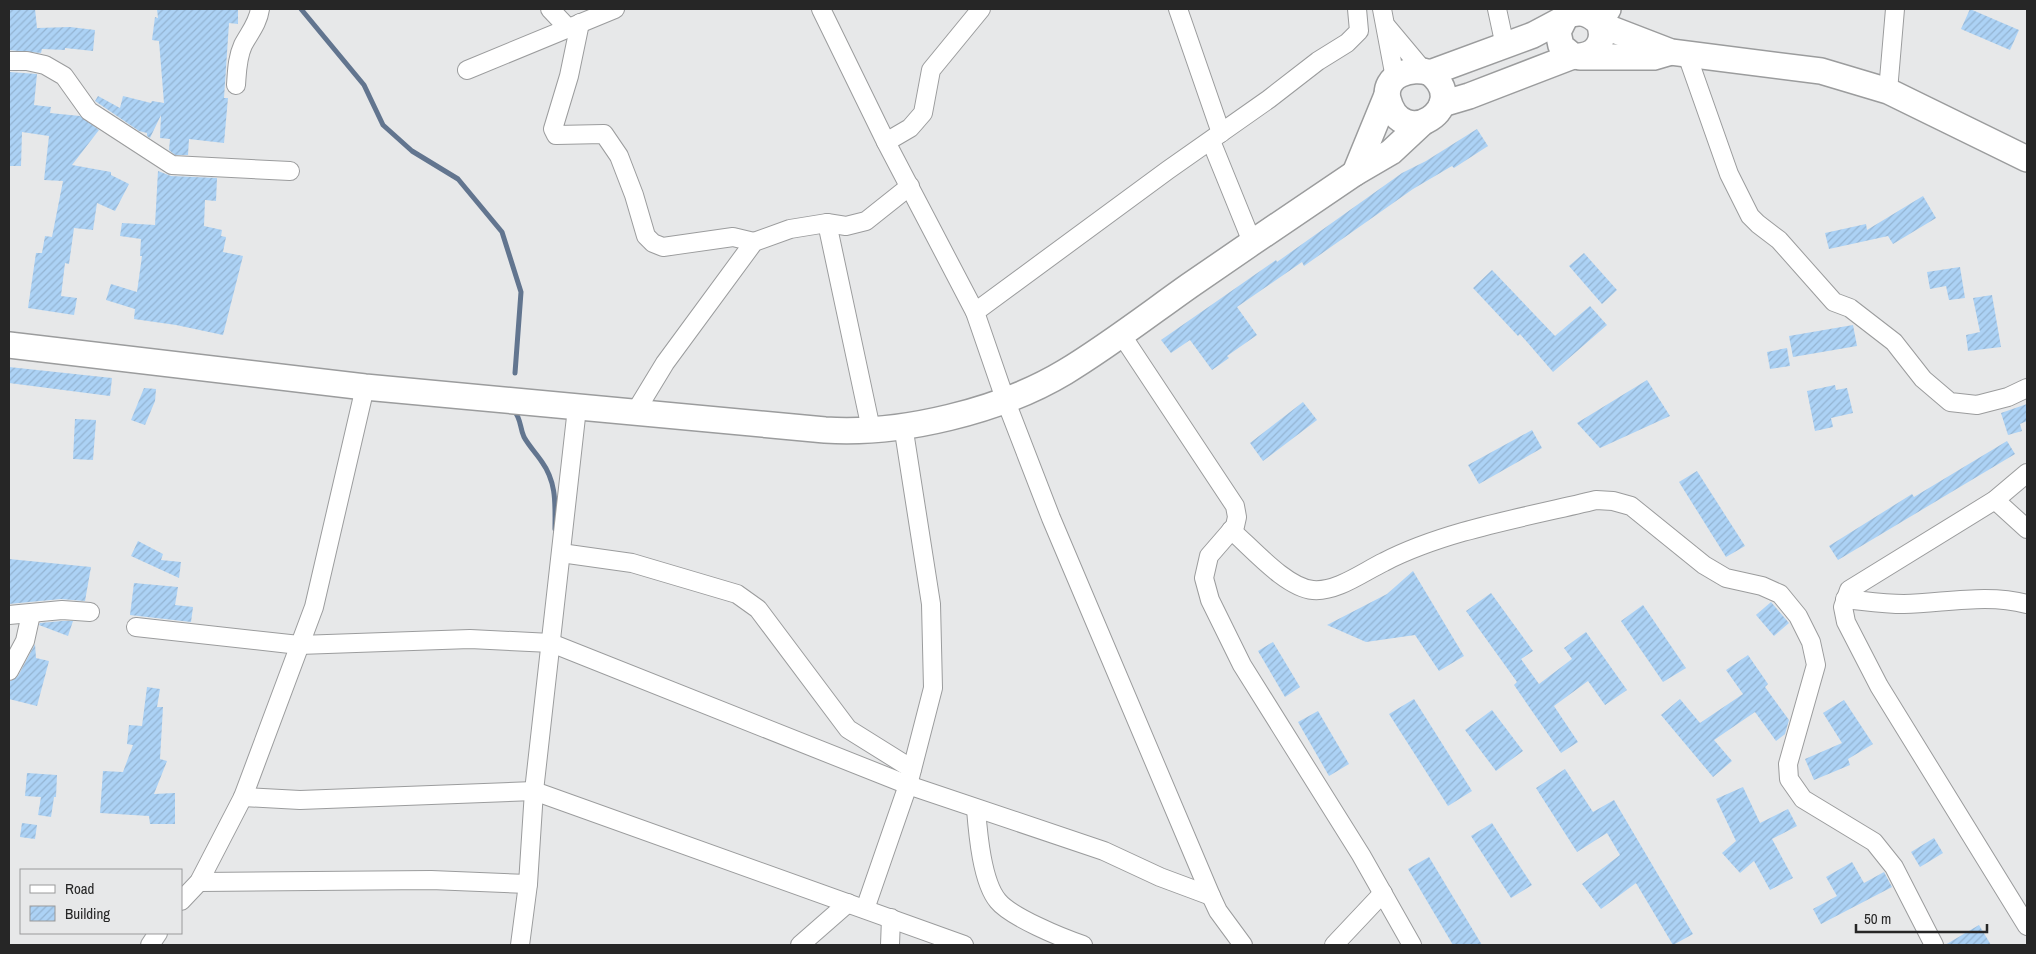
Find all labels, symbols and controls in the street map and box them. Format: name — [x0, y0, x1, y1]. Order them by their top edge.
legend — [20, 869, 182, 934]
text: Road — [65, 878, 94, 899]
scale bar — [1856, 902, 1987, 934]
text: Building — [65, 903, 110, 924]
text: 50 m — [1864, 908, 1891, 929]

